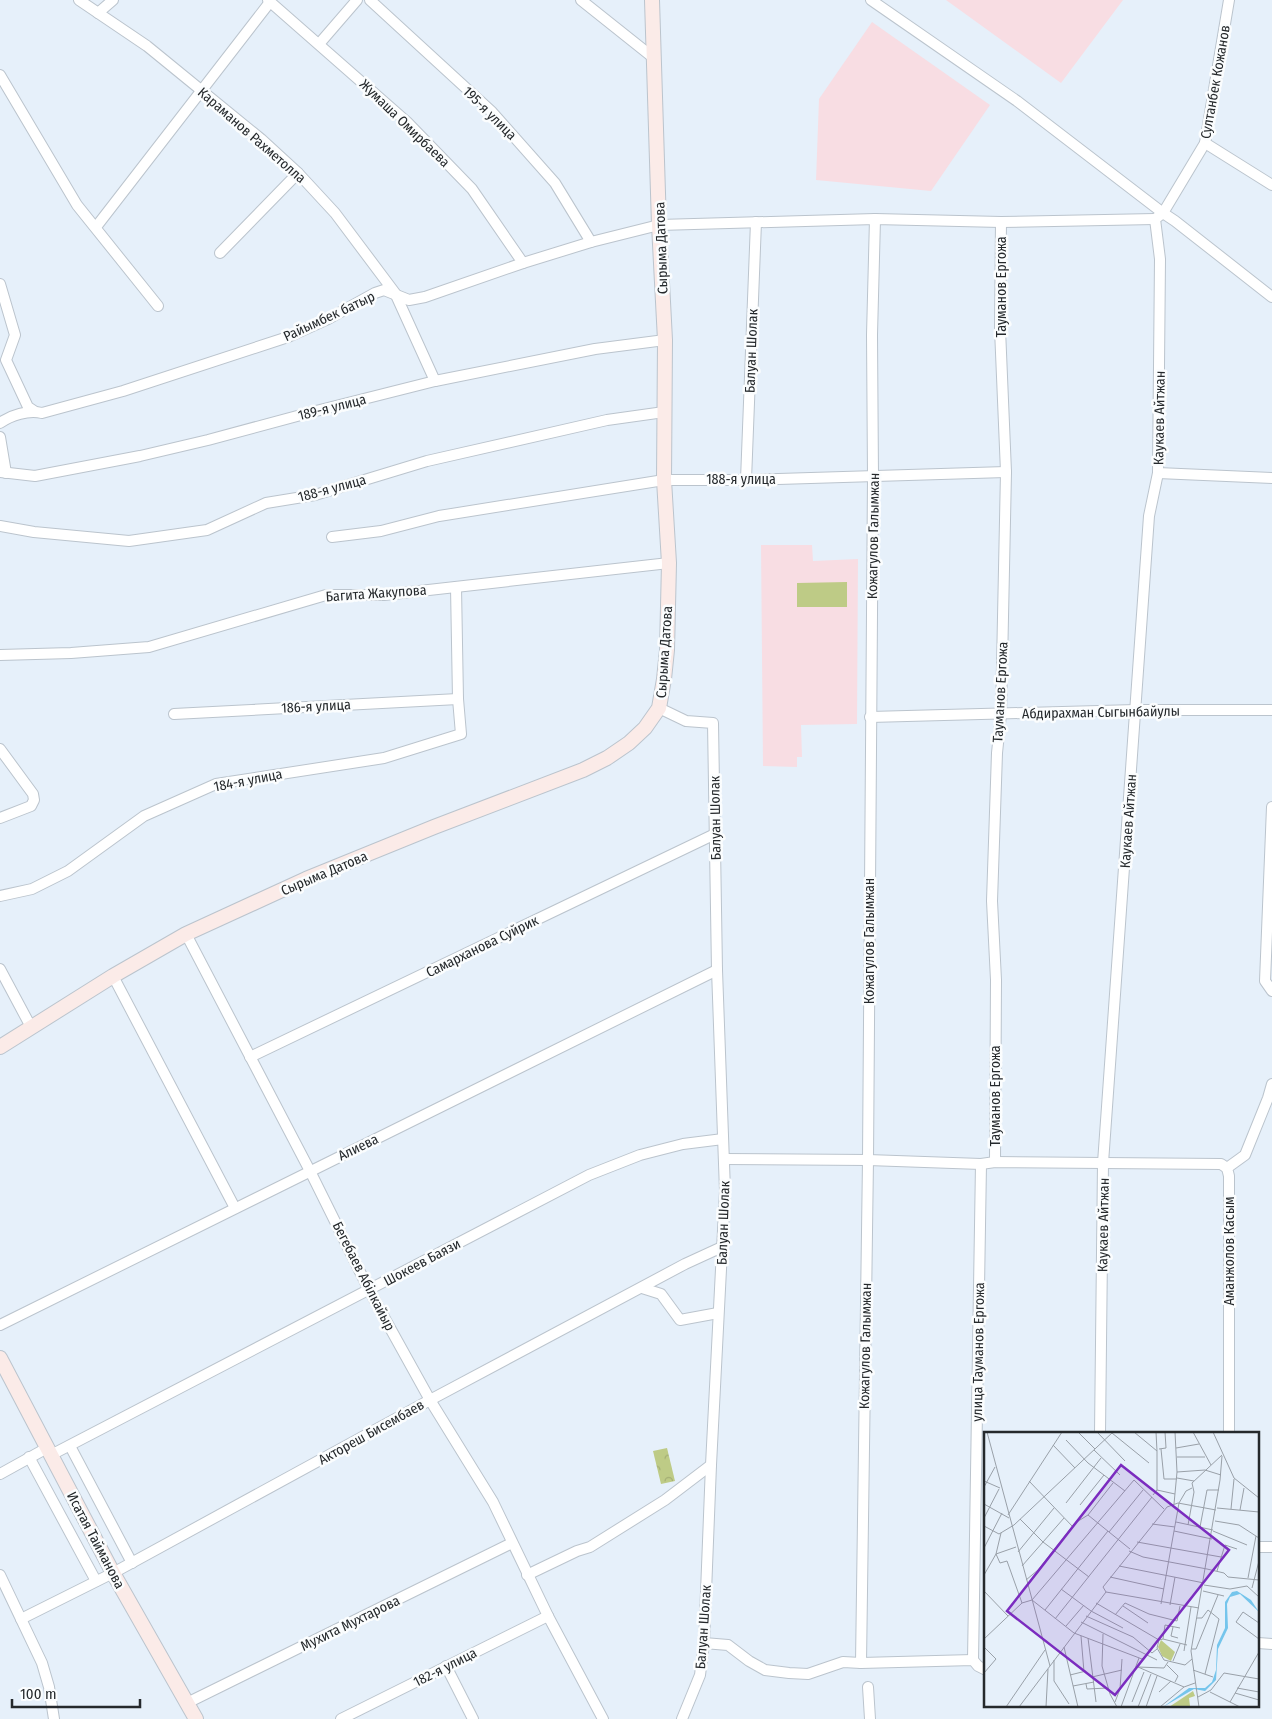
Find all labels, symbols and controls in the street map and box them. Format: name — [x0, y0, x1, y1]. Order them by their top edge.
street label: Султанбек Кожанов — [1197, 24, 1234, 140]
street label: Жумаша Омирбаева — [356, 76, 453, 171]
street label: 195-я улица — [459, 83, 520, 144]
street label: Караманов Рахметолла — [194, 84, 309, 187]
street label: Сырыма Датова — [651, 201, 672, 294]
street label: Тауманов Ергожа — [993, 236, 1010, 338]
street label: Райымбек батыр — [281, 288, 378, 345]
street label: Балуан Шолак — [742, 308, 761, 394]
street label: Каукаев Айтжан — [1150, 371, 1169, 465]
street label: 189-я улица — [296, 391, 368, 424]
street label: 188-я улица — [296, 471, 368, 506]
street label: 188-я улица — [706, 471, 776, 488]
street label: Кожагулов Галымжан — [864, 473, 883, 599]
street label: Багита Жакупова — [325, 581, 427, 606]
street label: Сырыма Датова — [653, 605, 676, 699]
street label: Тауманов Ергожа — [989, 641, 1012, 743]
street label: 186-я улица — [281, 696, 351, 717]
street label: Абдирахман Сыгынбайулы — [1022, 703, 1180, 722]
street label: 184-я улица — [212, 765, 284, 795]
street label: Каукаев Айтжан — [1117, 773, 1140, 869]
street label: Балуан Шолак — [706, 775, 725, 860]
street label: Сырыма Датова — [278, 848, 370, 899]
street label: Кожагулов Галымжан — [861, 878, 878, 1004]
street label: Самарханова Суйрик — [423, 912, 542, 981]
street label: Тауманов Ергожа — [987, 1045, 1004, 1147]
street label: Алиева — [335, 1130, 381, 1164]
street label: Каукаев Айтжан — [1094, 1178, 1113, 1272]
street label: Балуан Шолак — [714, 1180, 733, 1266]
street label: Аманжолов Касым — [1221, 1196, 1238, 1306]
street label: Бегебаев Абілкайыр — [329, 1219, 398, 1334]
street label: Шокеев Баязи — [381, 1235, 463, 1290]
street label: улица Тауманов Ергожа — [969, 1282, 988, 1422]
street label: Кожагулов Галымжан — [856, 1283, 875, 1409]
street label: Актореш Бисембаев — [315, 1396, 427, 1469]
inset map — [984, 1432, 1260, 1706]
street label: Исатая Тайманова — [63, 1489, 128, 1592]
street label: Балуан Шолак — [692, 1584, 715, 1670]
street label: Мухита Мухтарова — [298, 1592, 403, 1655]
street label: 182-я улица — [411, 1644, 480, 1691]
scale bar — [12, 1676, 140, 1708]
text: 100 m — [20, 1685, 57, 1703]

